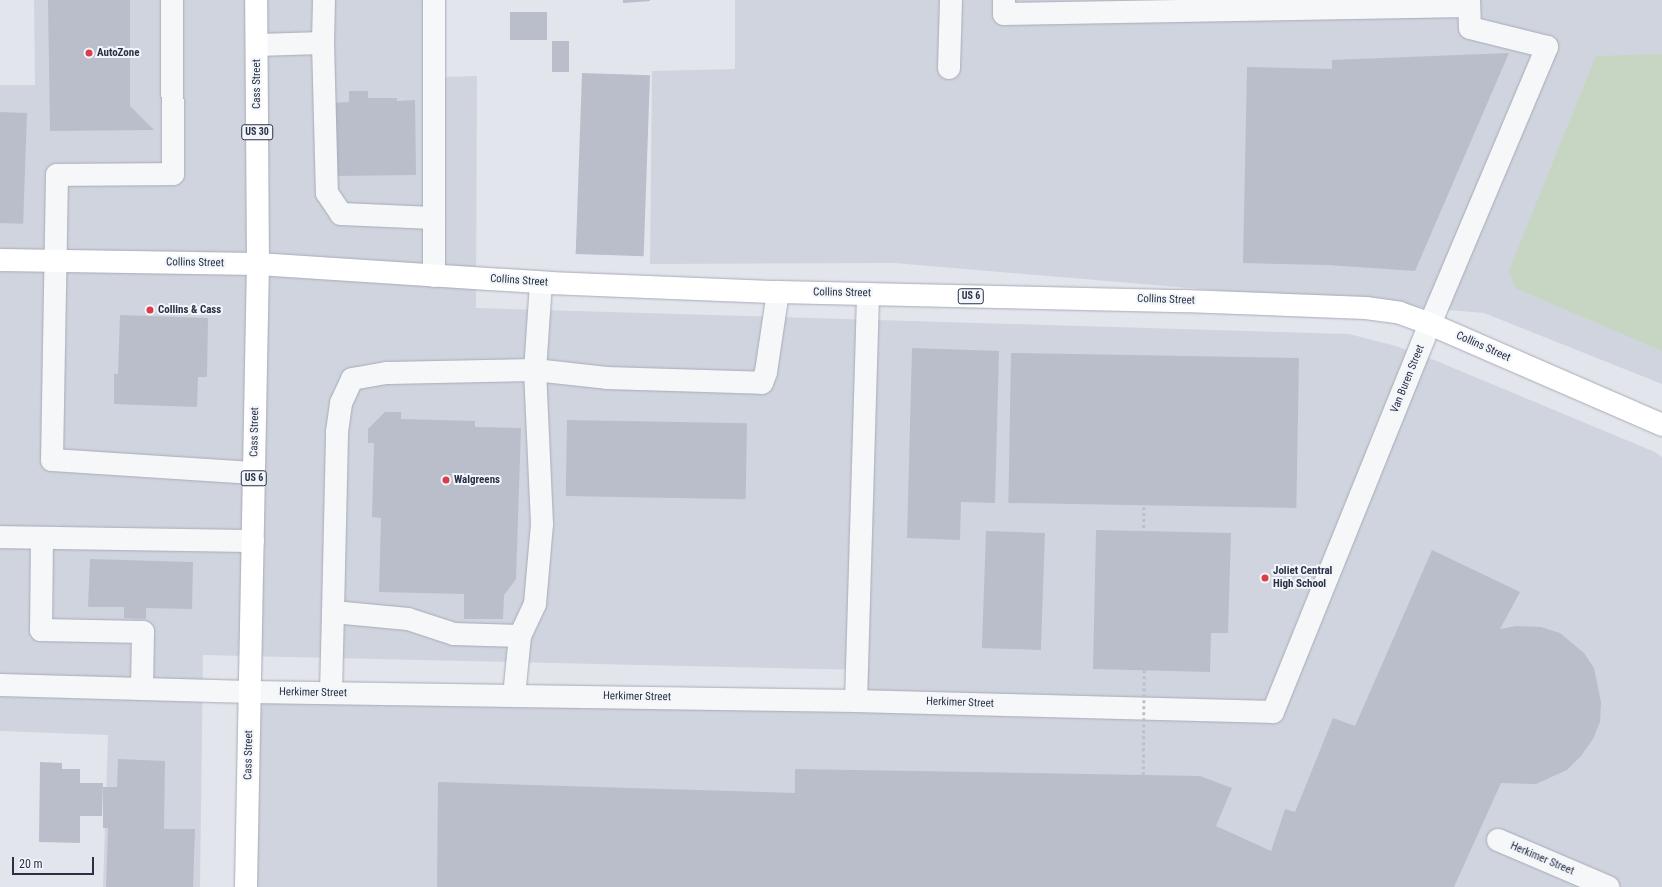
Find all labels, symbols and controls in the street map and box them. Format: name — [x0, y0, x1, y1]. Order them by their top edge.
place label: AutoZone — [97, 46, 139, 60]
marker: AutoZone — [84, 48, 94, 58]
street label: Cass Street — [250, 59, 264, 109]
road number: US 30 — [241, 124, 273, 140]
street label: Collins Street — [166, 256, 224, 270]
street label: Collins Street — [490, 272, 548, 290]
street label: Collins Street — [813, 286, 871, 300]
road number: US 6 — [957, 288, 985, 304]
street label: Collins Street — [1137, 292, 1195, 308]
place label: Collins & Cass — [158, 303, 221, 317]
marker: Collins & Cass — [145, 305, 155, 315]
street label: Collins Street — [1454, 329, 1512, 365]
street label: Van Buren Street — [1388, 343, 1428, 415]
street label: Cass Street — [248, 407, 262, 457]
road number: US 6 — [240, 470, 268, 486]
place label: Walgreens — [454, 473, 500, 487]
marker: Walgreens — [441, 475, 451, 485]
place label: Joliet Central High School — [1273, 565, 1332, 591]
marker: Joliet Central High School — [1260, 573, 1270, 583]
street label: Herkimer Street — [279, 686, 347, 700]
street label: Herkimer Street — [603, 690, 671, 704]
street label: Herkimer Street — [926, 695, 994, 711]
street label: Cass Street — [242, 730, 256, 780]
street label: Herkimer Street — [1508, 840, 1576, 878]
scale bar — [14, 849, 96, 875]
text: 20 m — [19, 857, 43, 871]

